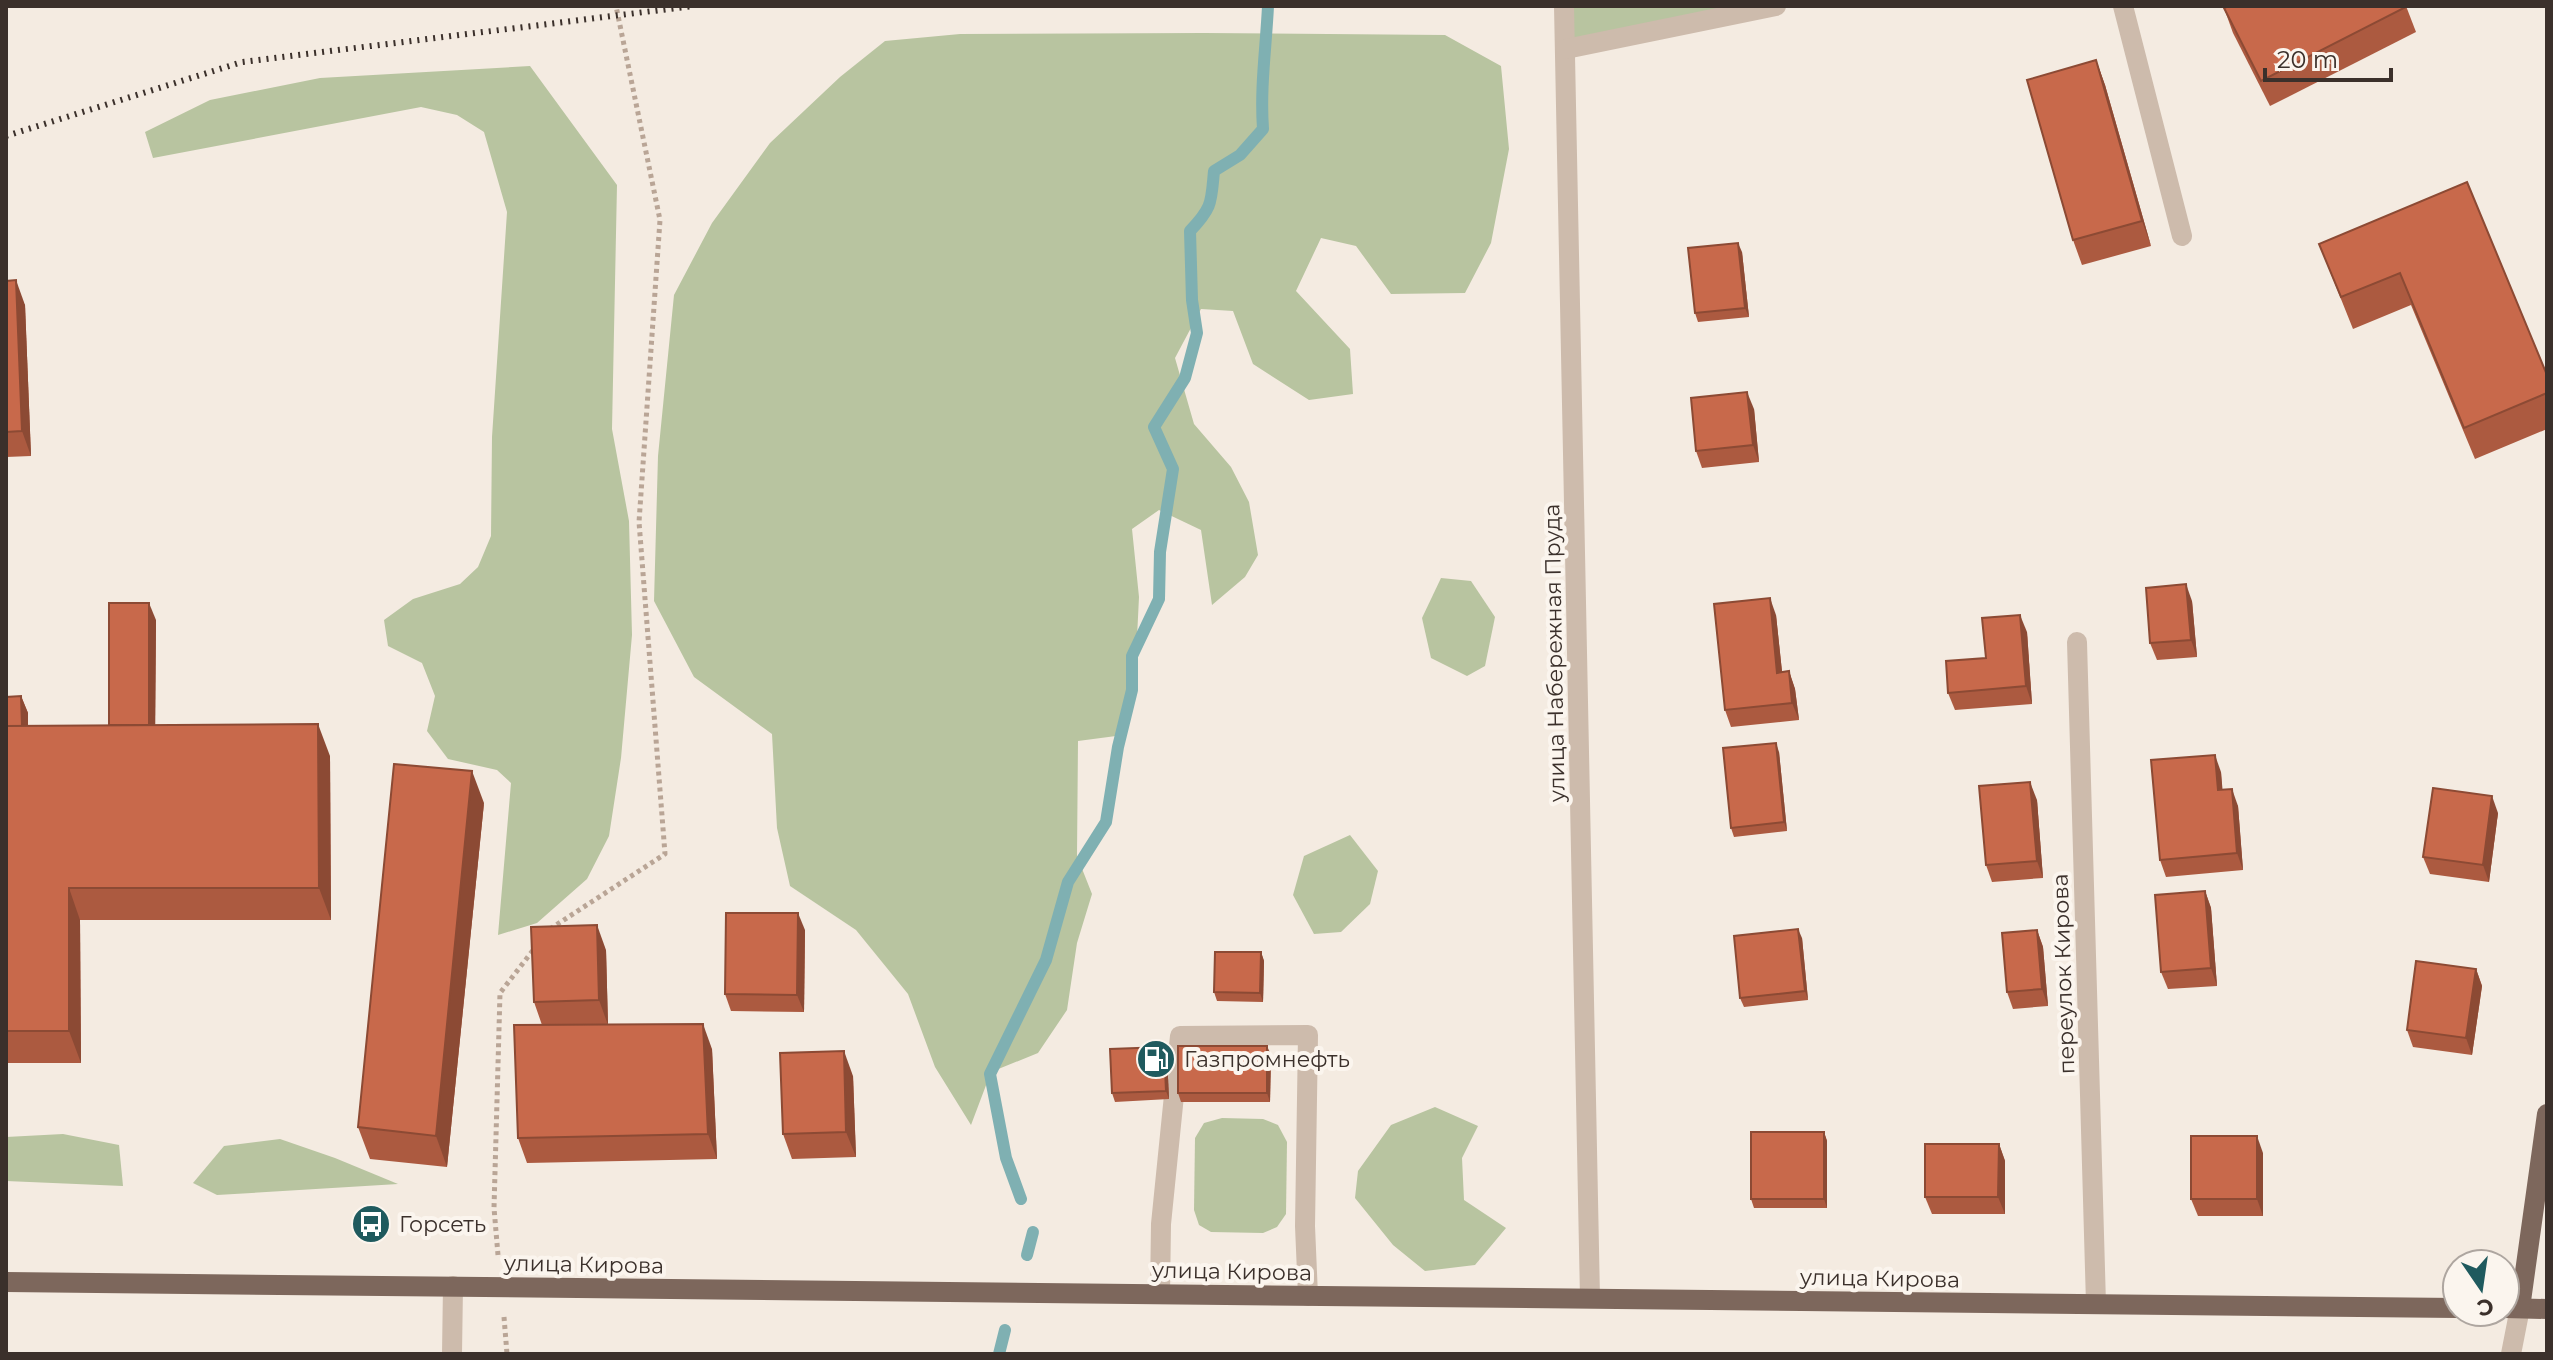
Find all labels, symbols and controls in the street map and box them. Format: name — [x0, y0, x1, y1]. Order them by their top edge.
scale bar — [2265, 32, 2391, 82]
text: 20 m — [2277, 45, 2338, 74]
street label: улица Набережная Пруда — [1538, 503, 1571, 803]
street label: переулок Кирова — [2047, 873, 2080, 1075]
fuel station icon: Газпромнефть — [1135, 1038, 1177, 1080]
place label: Газпромнефть — [1184, 1046, 1350, 1073]
bus stop icon: Горсеть — [350, 1203, 392, 1245]
place label: Горсеть — [399, 1211, 486, 1238]
north arrow — [2441, 1248, 2521, 1328]
street label: улица Кирова — [503, 1250, 664, 1279]
street label: улица Кирова — [1151, 1257, 1312, 1286]
street label: улица Кирова — [1799, 1264, 1960, 1293]
text: С — [2475, 1292, 2496, 1322]

